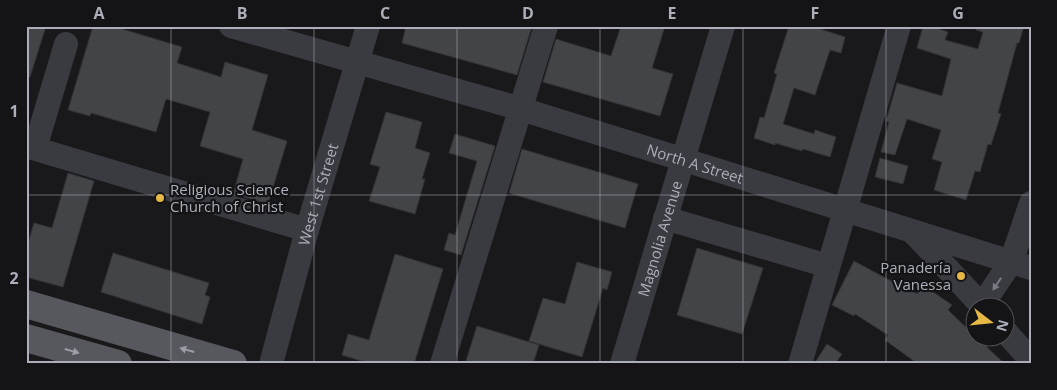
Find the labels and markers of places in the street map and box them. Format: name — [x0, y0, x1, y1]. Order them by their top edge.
place label: Religious Science Church of Christ — [170, 179, 289, 216]
marker: Religious Science Church of Christ — [154, 192, 166, 204]
place label: Panadería Vanessa — [880, 257, 951, 294]
marker: Panadería Vanessa — [955, 270, 967, 282]

